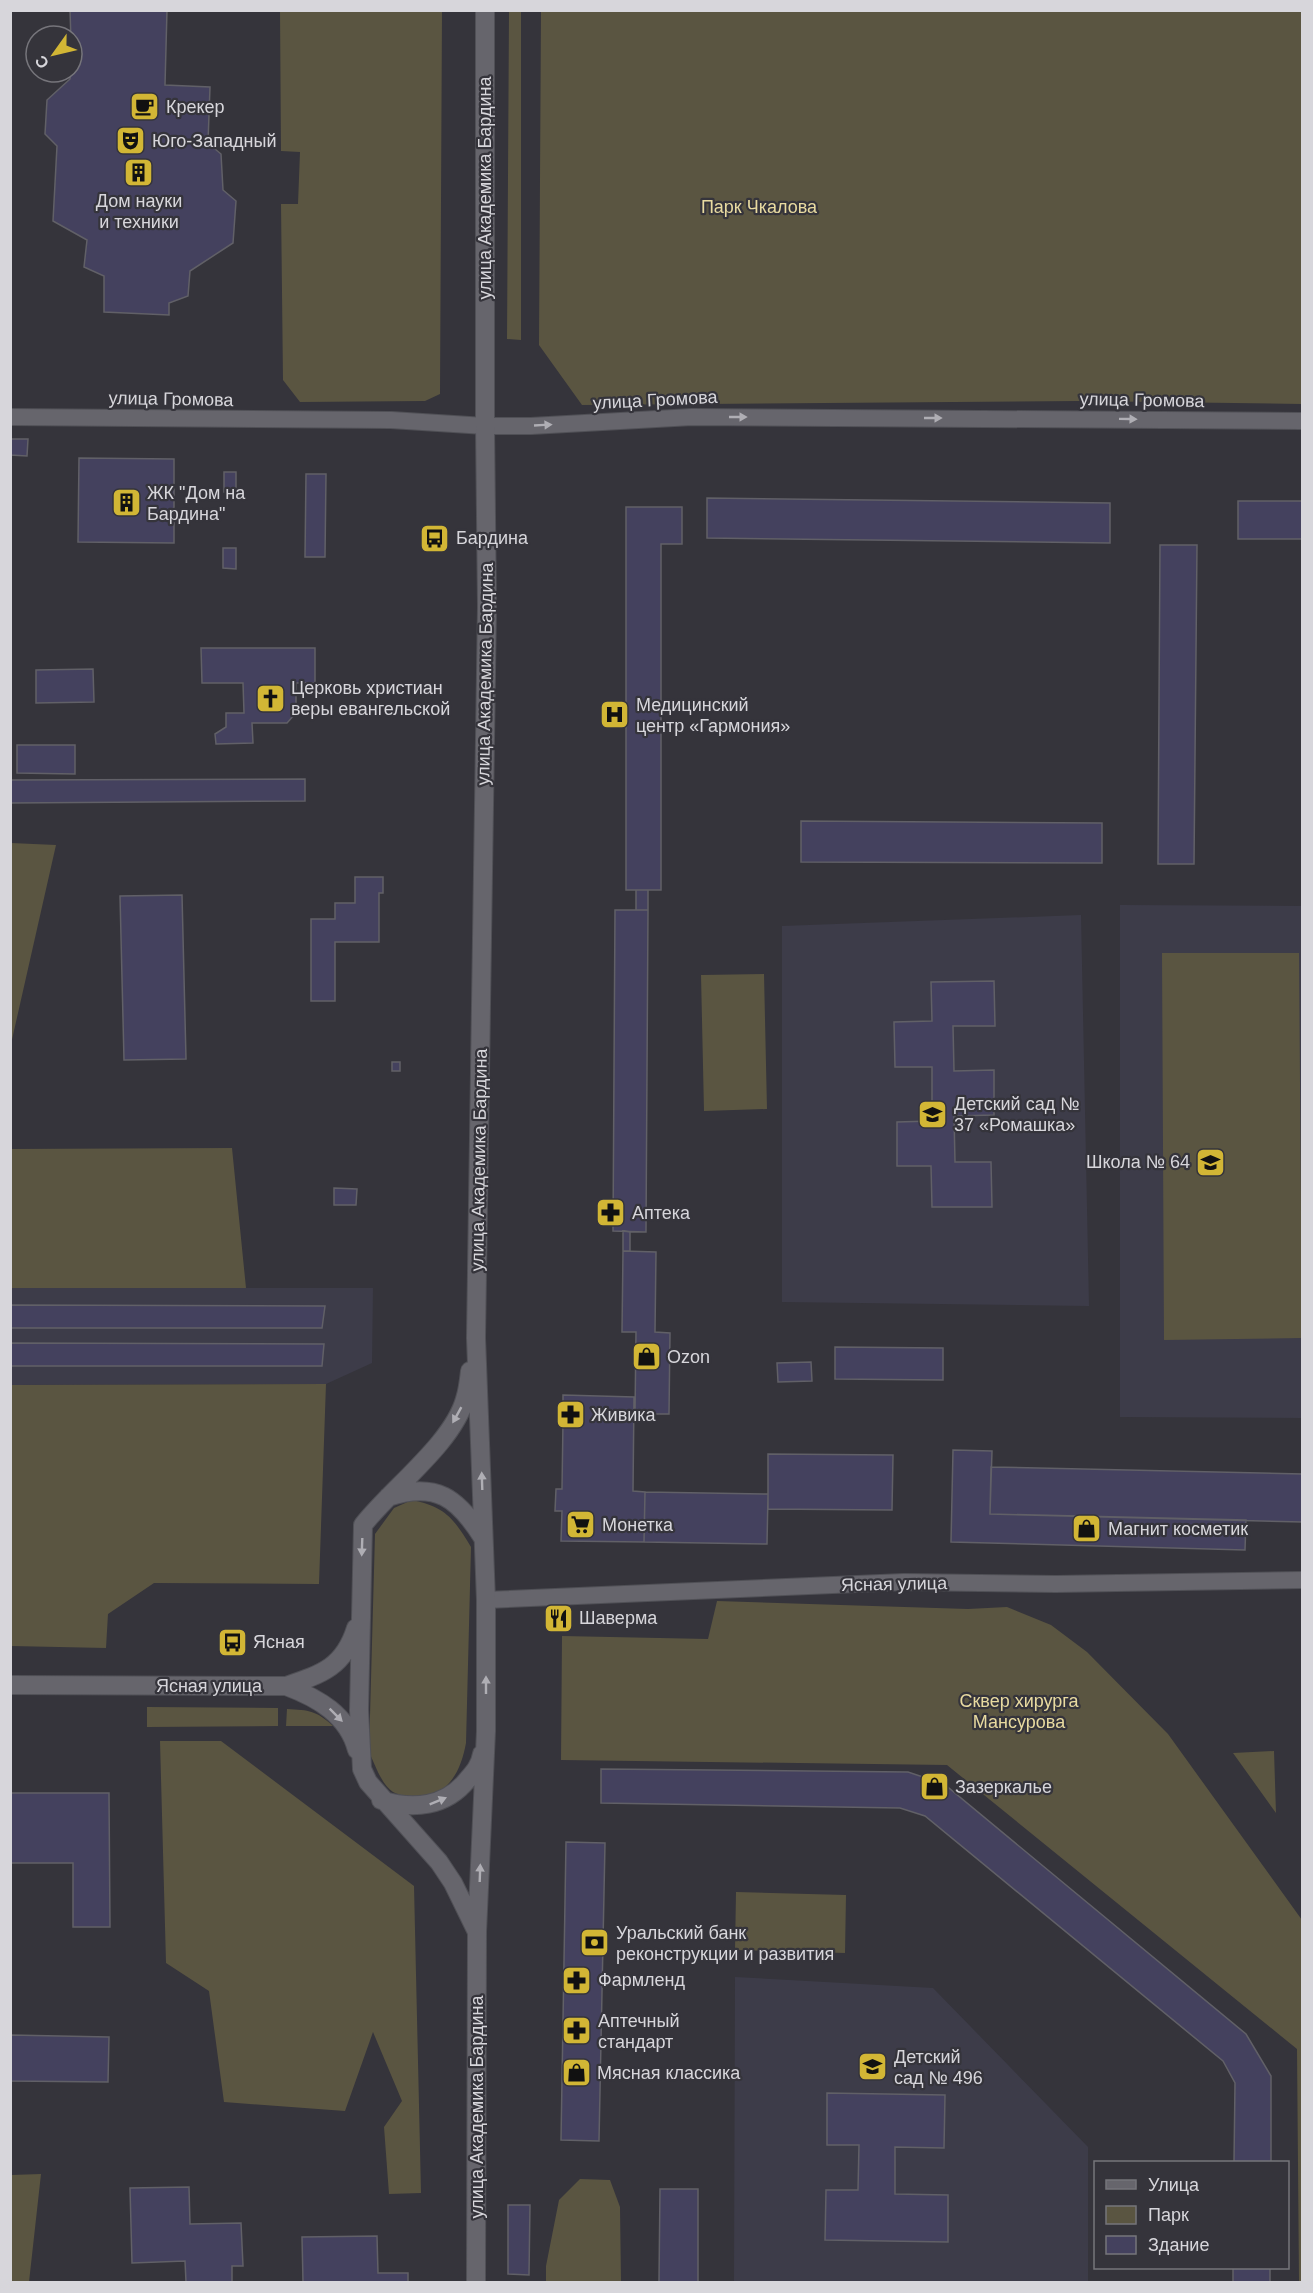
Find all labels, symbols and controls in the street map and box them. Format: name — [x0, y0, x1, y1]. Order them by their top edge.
north arrow — [24, 24, 84, 84]
text: С — [31, 52, 52, 72]
street label: улица Академика Бардина — [475, 76, 495, 299]
cafe icon: Крекер — [129, 91, 161, 123]
place label: Крекер — [166, 97, 225, 117]
theatre icon: Юго-Западный — [115, 125, 147, 157]
place label: Юго-Западный — [152, 131, 276, 151]
building icon: Дом науки и техники — [123, 156, 155, 188]
place label: Дом науки и техники — [96, 191, 182, 232]
park label: Парк Чкалова — [701, 197, 818, 217]
street label: улица Громова — [592, 387, 719, 413]
street label: улица Громова — [108, 388, 235, 410]
street label: улица Громова — [1079, 389, 1206, 411]
one-way arrow — [728, 412, 747, 422]
one-way arrow — [923, 413, 942, 423]
one-way arrow — [1118, 414, 1137, 424]
one-way arrow — [534, 421, 553, 430]
place label: ЖК "Дом на Бардина" — [147, 483, 246, 524]
building icon: ЖК "Дом на Бардина" — [110, 487, 142, 519]
bus stop icon: Бардина — [419, 522, 451, 554]
place label: Бардина — [456, 528, 529, 548]
street label: улица Академика Бардина — [473, 561, 497, 786]
place label: Церковь христиан веры евангельской — [291, 678, 450, 719]
church icon: Церковь христиан веры евангельской — [254, 682, 286, 714]
place label: Медицинский центр «Гармония» — [636, 695, 790, 736]
hospital icon: Медицинский центр «Гармония» — [599, 699, 631, 731]
street label: улица Академика Бардина — [467, 1047, 491, 1272]
place label: Детский сад № 37 «Ромашка» — [954, 1094, 1079, 1135]
school or university icon: Детский сад № 37 «Ромашка» — [917, 1098, 949, 1130]
school or university icon: Школа № 64 — [1195, 1146, 1227, 1178]
place label: Школа № 64 — [1086, 1152, 1190, 1172]
pharmacy icon: Аптека — [595, 1197, 627, 1229]
place label: Аптека — [632, 1203, 691, 1223]
shop icon: Ozon — [630, 1341, 662, 1373]
place label: Ozon — [667, 1347, 710, 1367]
pharmacy icon: Живика — [554, 1399, 586, 1431]
place label: Живика — [591, 1405, 657, 1425]
one-way arrow — [452, 1406, 462, 1423]
one-way arrow — [477, 1471, 486, 1490]
supermarket icon: Монетка — [565, 1509, 597, 1541]
shop icon: Магнит косметик — [1071, 1513, 1103, 1545]
place label: Монетка — [602, 1515, 674, 1535]
place label: Магнит косметик — [1108, 1519, 1248, 1539]
one-way arrow — [357, 1538, 367, 1557]
street label: Ясная улица — [841, 1573, 948, 1595]
restaurant icon: Шаверма — [542, 1602, 574, 1634]
place label: Шаверма — [579, 1608, 658, 1628]
bus stop icon: Ясная — [216, 1626, 248, 1658]
place label: Ясная — [253, 1632, 305, 1652]
street label: Ясная улица — [156, 1676, 263, 1696]
one-way arrow — [481, 1676, 491, 1695]
park label: Сквер хирурга Мансурова — [959, 1691, 1080, 1732]
one-way arrow — [328, 1708, 342, 1722]
shop icon: Зазеркалье — [918, 1771, 950, 1803]
place label: Зазеркалье — [955, 1777, 1052, 1797]
one-way arrow — [429, 1795, 447, 1805]
one-way arrow — [475, 1864, 484, 1883]
place label: Уральский банк реконструкции и развития — [616, 1923, 834, 1964]
bank icon: Уральский банк реконструкции и развития — [579, 1927, 611, 1959]
pharmacy icon: Фармленд — [561, 1964, 593, 1996]
place label: Фармленд — [598, 1970, 686, 1990]
street label: улица Академика Бардина — [467, 1995, 487, 2218]
place label: Аптечный стандарт — [598, 2011, 680, 2052]
pharmacy icon: Аптечный стандарт — [561, 2015, 593, 2047]
place label: Детский сад № 496 — [894, 2047, 983, 2088]
school or university icon: Детский сад № 496 — [857, 2051, 889, 2083]
shop icon: Мясная классика — [560, 2057, 592, 2089]
place label: Мясная классика — [597, 2063, 741, 2083]
legend — [1094, 2161, 1289, 2269]
text: Улица — [1148, 2175, 1200, 2195]
text: Парк — [1148, 2205, 1189, 2225]
text: Здание — [1148, 2235, 1209, 2255]

